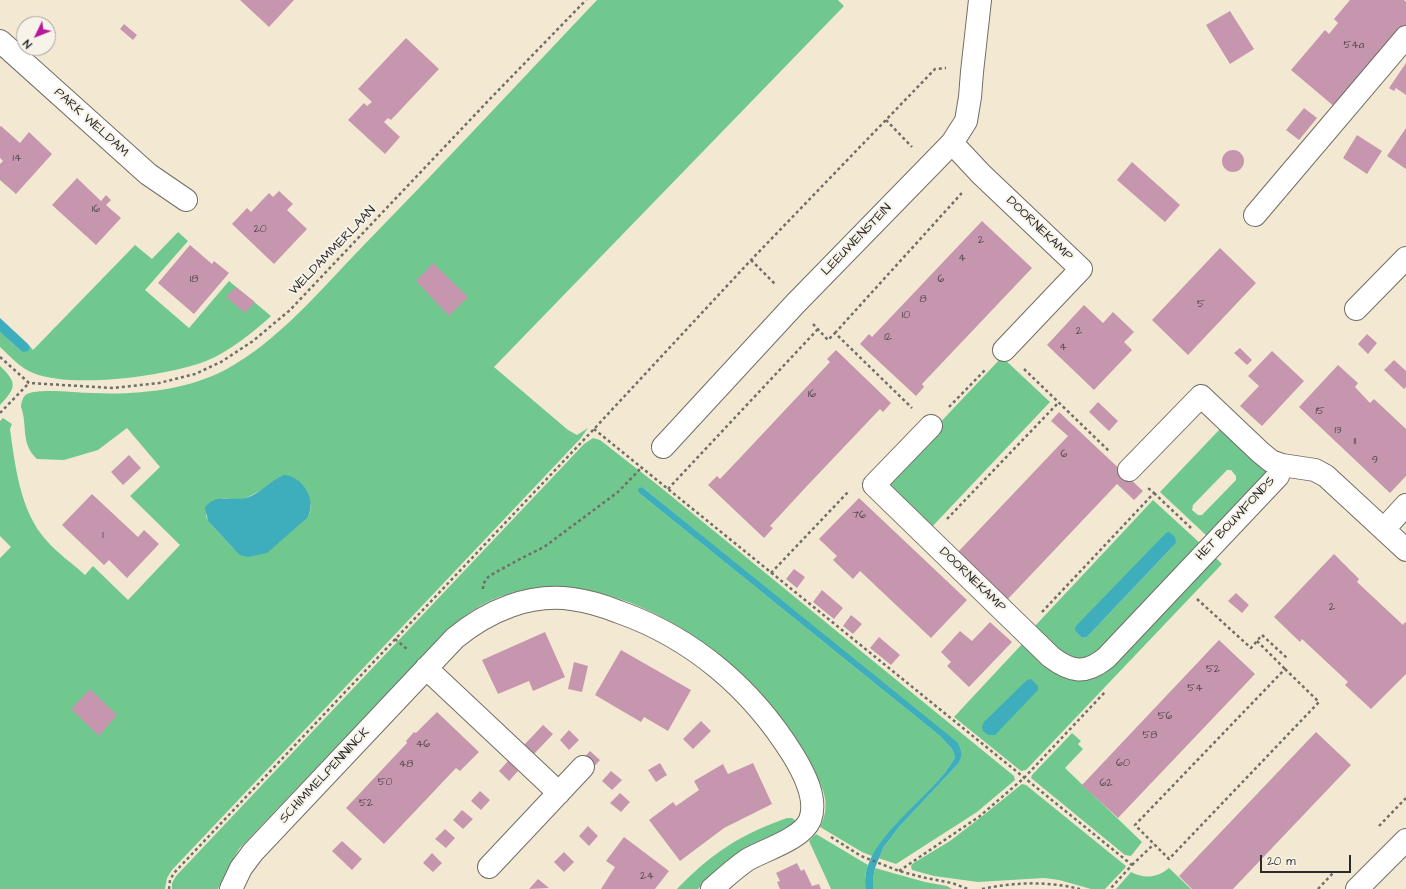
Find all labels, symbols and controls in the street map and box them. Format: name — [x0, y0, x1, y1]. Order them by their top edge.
north arrow — [16, 16, 56, 56]
text: N — [20, 36, 35, 51]
house number: 54a — [1344, 39, 1364, 53]
street label: PARK WELDAM — [50, 85, 132, 161]
house number: 14 — [13, 152, 21, 166]
street label: DOORNEKAMP — [1003, 193, 1075, 265]
street label: LEEUWENSTEIN — [819, 201, 895, 279]
house number: 16 — [92, 203, 100, 217]
street label: WELDAMMERLAAN — [286, 203, 380, 299]
house number: 20 — [253, 223, 267, 237]
house number: 2 — [978, 234, 984, 248]
house number: 4 — [958, 252, 966, 266]
house number: 18 — [190, 273, 198, 287]
house number: 6 — [938, 273, 944, 287]
house number: 8 — [919, 293, 927, 307]
house number: 5 — [1197, 298, 1205, 312]
house number: 10 — [902, 309, 910, 323]
house number: 2 — [1076, 325, 1082, 339]
house number: 12 — [884, 331, 892, 345]
house number: 4 — [1059, 341, 1067, 355]
house number: 16 — [808, 388, 816, 402]
house number: 15 — [1315, 405, 1325, 419]
house number: 13 — [1334, 424, 1342, 438]
house number: 11 — [1354, 435, 1356, 449]
house number: 6 — [1061, 448, 1067, 462]
house number: 9 — [1372, 454, 1378, 468]
street label: HET BOUWFONDS — [1193, 474, 1279, 564]
house number: 76 — [852, 509, 866, 523]
house number: 1 — [102, 529, 104, 543]
street label: DOORNEKAMP — [936, 544, 1008, 616]
house number: 2 — [1329, 601, 1335, 615]
house number: 52 — [1206, 663, 1220, 677]
house number: 54 — [1187, 682, 1203, 696]
house number: 56 — [1158, 710, 1172, 724]
street label: SCHIMMELPENNINCK — [277, 725, 373, 827]
house number: 58 — [1143, 729, 1157, 743]
house number: 46 — [416, 738, 430, 752]
house number: 60 — [1116, 757, 1130, 771]
house number: 48 — [399, 758, 413, 772]
house number: 50 — [378, 776, 392, 790]
house number: 62 — [1099, 777, 1113, 791]
house number: 52 — [359, 797, 373, 811]
scale bar — [1262, 847, 1353, 873]
text: 20 m — [1267, 853, 1296, 870]
house number: 24 — [640, 870, 654, 884]

